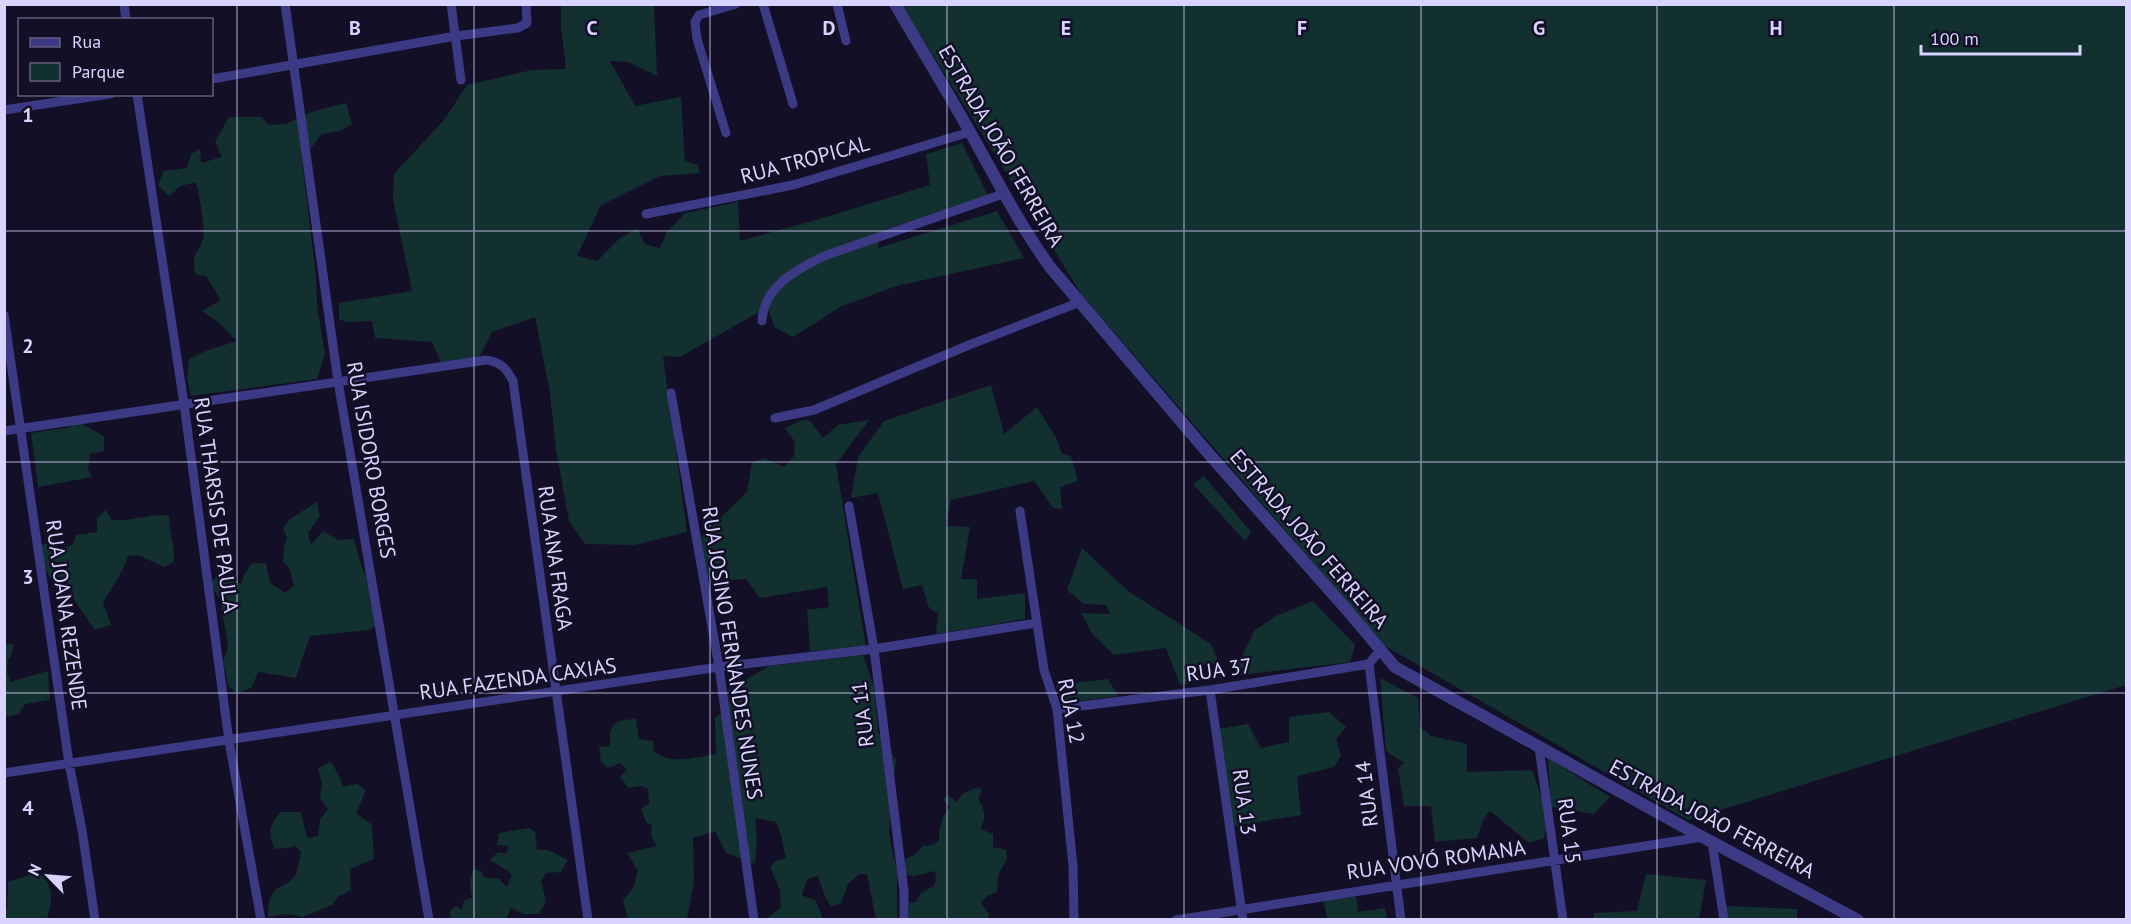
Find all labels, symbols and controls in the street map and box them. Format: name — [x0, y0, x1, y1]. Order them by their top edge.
text: B — [349, 15, 361, 41]
text: C — [586, 15, 598, 41]
text: D — [823, 15, 836, 41]
text: E — [1061, 15, 1071, 41]
text: F — [1297, 15, 1307, 41]
text: G — [1533, 15, 1545, 41]
text: H — [1769, 15, 1783, 41]
legend — [18, 18, 213, 96]
scale bar — [1921, 18, 2080, 56]
text: 100 m — [1930, 27, 1979, 50]
text: Rua — [72, 30, 101, 53]
street label: ESTRADA JOÃO FERREIRA — [933, 40, 1071, 252]
text: Parque — [72, 60, 125, 83]
text: 1 — [22, 102, 34, 128]
street label: RUA TROPICAL — [737, 129, 873, 190]
text: 2 — [22, 333, 34, 359]
street label: RUA ISIDORO BORGES — [341, 359, 402, 561]
street label: RUA THARSIS DE PAULA — [188, 395, 245, 615]
street label: ESTRADA JOÃO FERREIRA — [1224, 443, 1395, 634]
street label: RUA ANA FRAGA — [532, 484, 579, 633]
street label: RUA JOSINO FERNANDES NUNES — [696, 504, 769, 801]
street label: RUA JOANA REZENDE — [40, 518, 93, 712]
text: 3 — [22, 564, 34, 590]
street label: RUA FAZENDA CAXIAS — [418, 651, 618, 706]
street label: RUA 37 — [1184, 652, 1254, 687]
street label: RUA 12 — [1052, 676, 1091, 746]
street label: RUA 11 — [845, 680, 880, 749]
street label: ESTRADA JOÃO FERREIRA — [1605, 753, 1820, 885]
street label: RUA 14 — [1349, 760, 1384, 829]
street label: RUA 13 — [1227, 767, 1262, 837]
text: 4 — [22, 795, 34, 821]
street label: RUA 15 — [1552, 796, 1587, 866]
street label: RUA VOVÓ ROMANA — [1345, 833, 1528, 885]
north arrow — [18, 846, 78, 906]
text: N — [23, 861, 46, 879]

